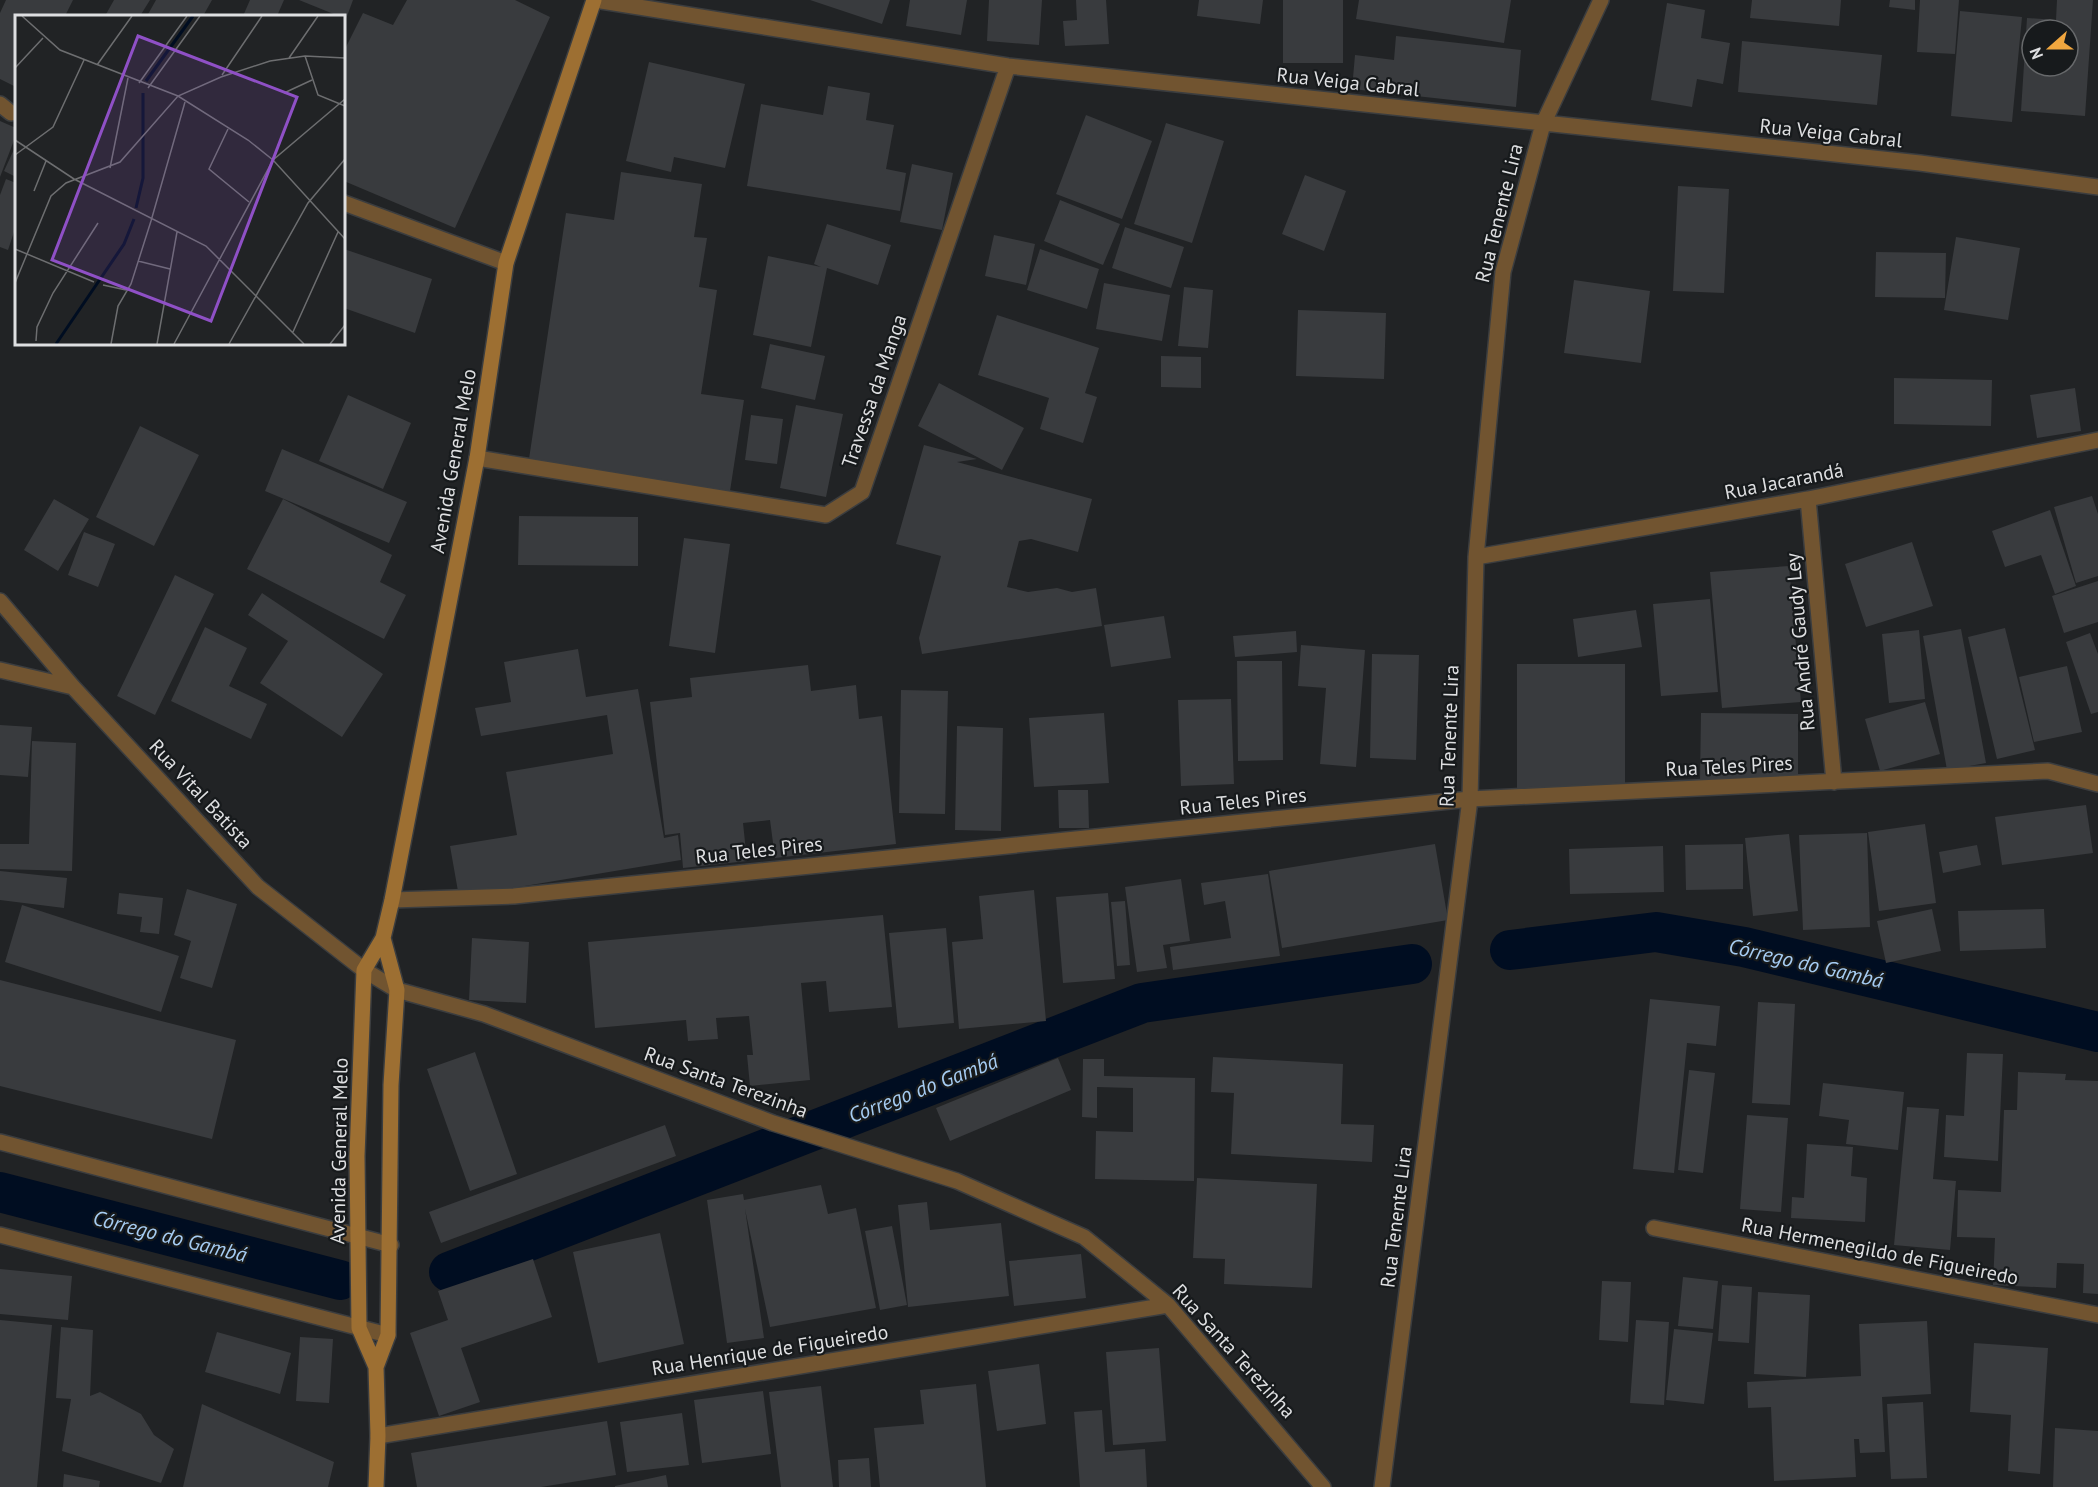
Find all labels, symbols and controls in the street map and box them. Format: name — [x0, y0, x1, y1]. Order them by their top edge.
inset map — [15, 15, 345, 345]
north arrow — [2020, 18, 2080, 78]
text: N — [2025, 45, 2047, 62]
street label: Rua Veiga Cabral — [1275, 62, 1421, 102]
street label: Rua Veiga Cabral — [1758, 113, 1904, 153]
street label: Rua Tenente Lira — [1469, 141, 1529, 285]
street label: Travessa da Manga — [836, 311, 912, 471]
street label: Avenida General Melo — [424, 367, 482, 555]
street label: Rua Jacarandá — [1722, 457, 1846, 505]
street label: Rua André Gaudy Ley — [1779, 551, 1821, 732]
street label: Rua Tenente Lira — [1434, 664, 1464, 808]
street label: Rua Vital Batista — [144, 734, 258, 854]
street label: Rua Teles Pires — [1665, 750, 1793, 782]
street label: Rua Teles Pires — [1178, 781, 1308, 821]
street label: Rua Teles Pires — [694, 830, 824, 870]
water label: Córrego do Gambá — [1726, 932, 1887, 994]
street label: Rua Santa Terezinha — [641, 1040, 811, 1124]
water label: Córrego do Gambá — [845, 1047, 1002, 1129]
street label: Avenida General Melo — [324, 1057, 354, 1245]
street label: Rua Tenente Lira — [1374, 1145, 1418, 1289]
water label: Córrego do Gambá — [90, 1204, 250, 1268]
street label: Rua Hermenegildo de Figueiredo — [1739, 1211, 2021, 1291]
street label: Rua Santa Terezinha — [1167, 1278, 1301, 1424]
street label: Rua Henrique de Figueiredo — [650, 1318, 890, 1382]

